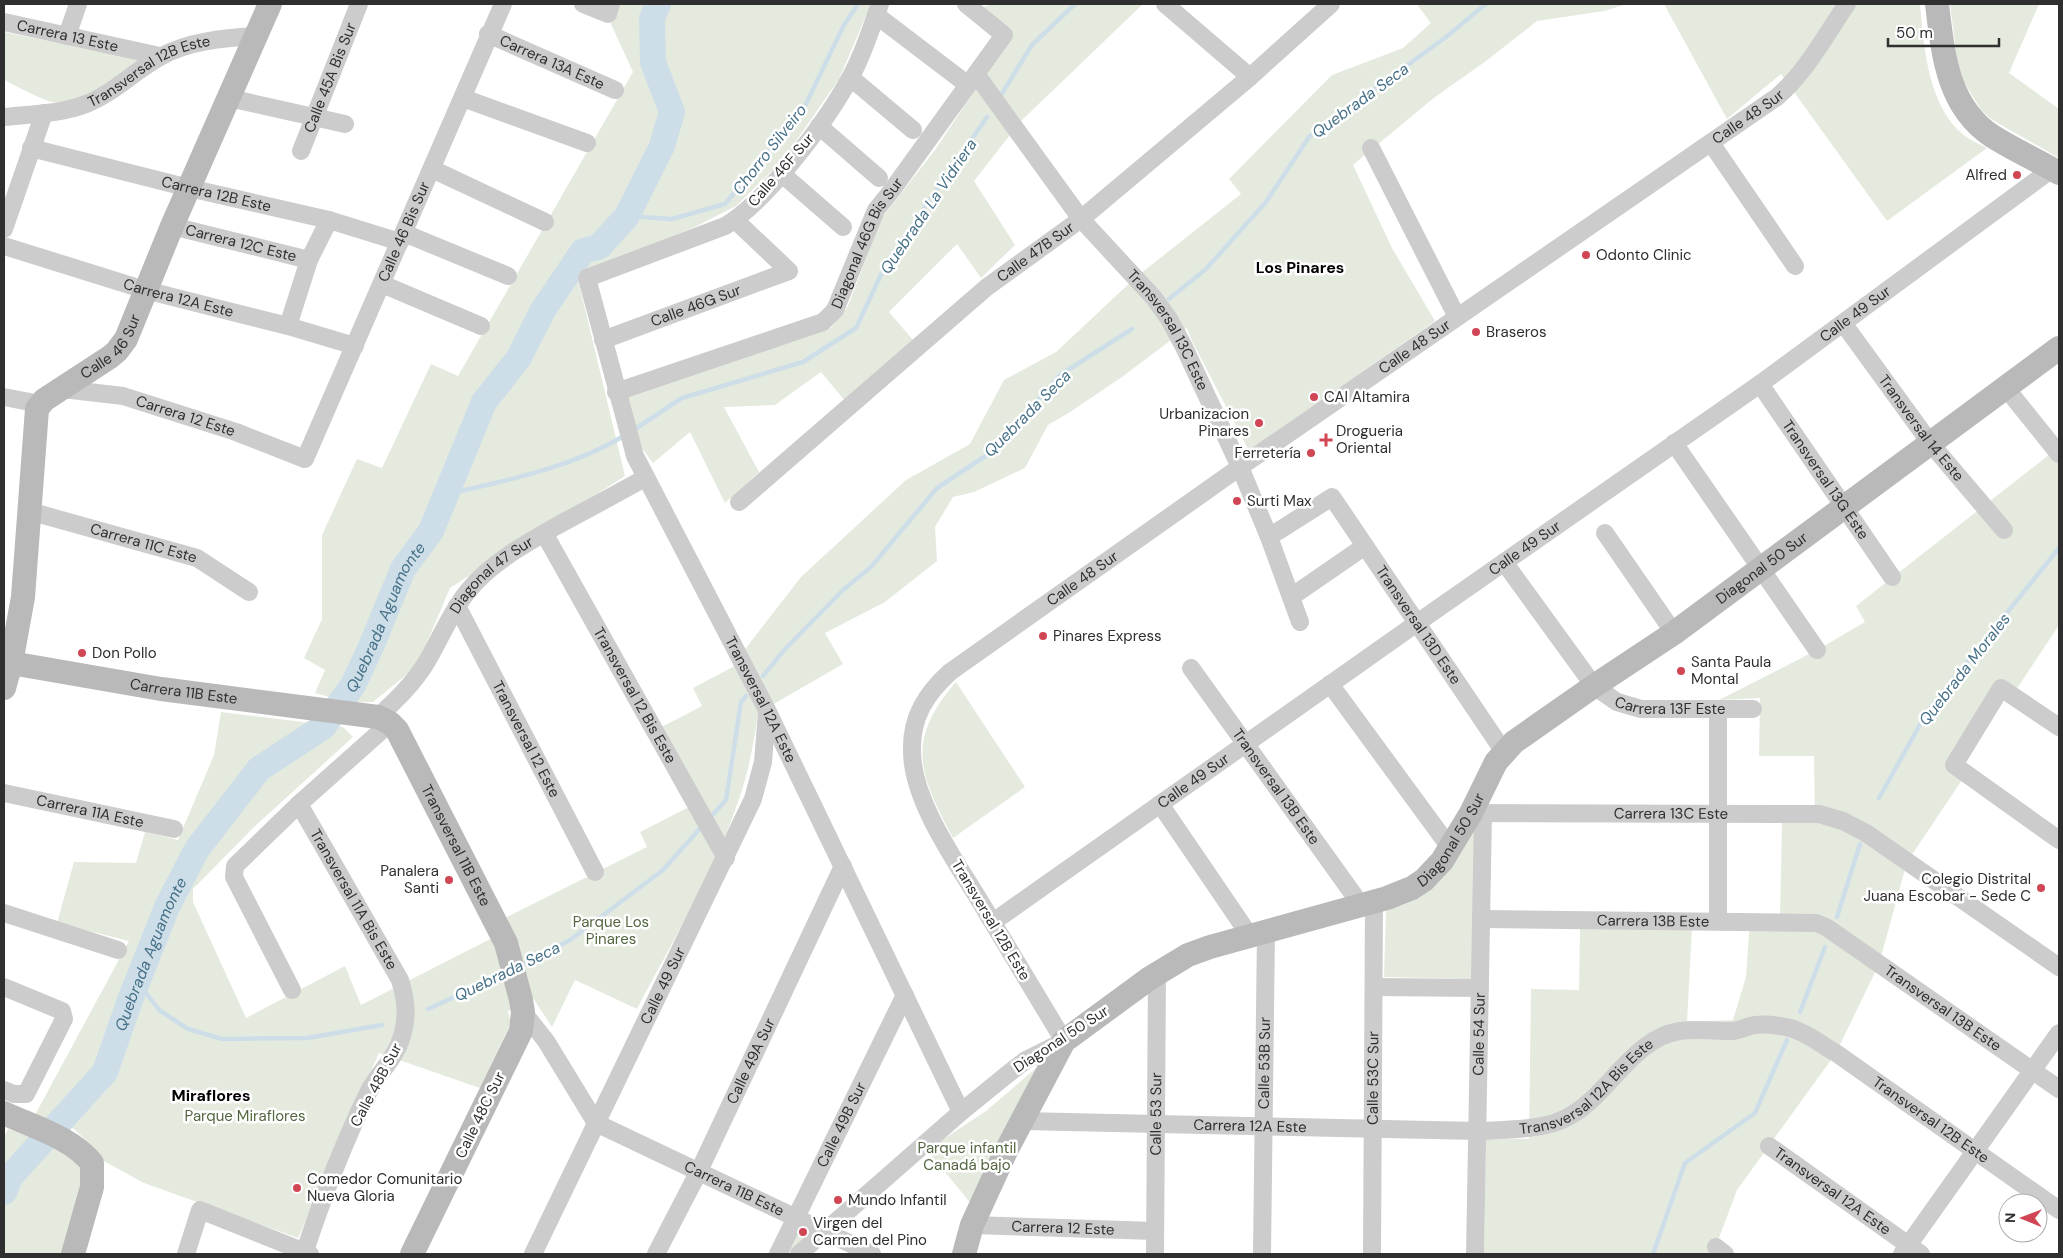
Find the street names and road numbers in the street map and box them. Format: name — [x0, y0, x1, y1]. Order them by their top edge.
street label: Carrera 13 Este — [15, 15, 120, 57]
street label: Calle 45A Bis Sur — [299, 19, 361, 136]
street label: Carrera 13A Este — [496, 30, 608, 94]
street label: Transversal 12B Este — [84, 31, 212, 112]
street label: Calle 48 Sur — [1708, 85, 1789, 149]
street label: Calle 46F Sur — [743, 129, 819, 211]
street label: Carrera 12B Este — [159, 171, 273, 217]
street label: Diagonal 46G Bis Sur — [827, 173, 908, 312]
street label: Calle 46 Bis Sur — [373, 178, 435, 285]
street label: Calle 47B Sur — [993, 217, 1079, 287]
street label: Carrera 12C Este — [183, 220, 299, 267]
street label: Transversal 13C Este — [1123, 265, 1213, 394]
street label: Carrera 12A Este — [121, 274, 236, 322]
street label: Calle 46G Sur — [648, 280, 744, 331]
street label: Calle 49 Sur — [1816, 281, 1895, 347]
street label: Calle 46 Sur — [76, 311, 145, 384]
street label: Calle 48 Sur — [1375, 315, 1455, 379]
street label: Transversal 14 Este — [1874, 371, 1968, 486]
street label: Carrera 12 Este — [133, 391, 238, 441]
street label: Transversal 13G Este — [1778, 416, 1873, 543]
street label: Calle 49 Sur — [1485, 516, 1565, 580]
street label: Carrera 11C Este — [88, 519, 199, 568]
street label: Diagonal 50 Sur — [1712, 527, 1812, 609]
street label: Diagonal 47 Sur — [445, 532, 537, 617]
street label: Calle 48 Sur — [1043, 546, 1123, 611]
street label: Transversal 13D Este — [1371, 562, 1466, 688]
street label: Transversal 12 Bis Este — [589, 624, 681, 767]
street label: Transversal 12A Este — [720, 633, 801, 766]
street label: Carrera 11B Este — [128, 674, 239, 709]
street label: Transversal 12 Este — [488, 677, 565, 801]
street label: Carrera 13F Este — [1612, 692, 1726, 719]
street label: Transversal 13B Este — [1228, 725, 1325, 849]
street label: Calle 49 Sur — [1153, 748, 1234, 813]
street label: Transversal 11B Este — [417, 781, 496, 910]
street label: Diagonal 50 Sur — [1413, 789, 1490, 892]
street label: Carrera 11A Este — [35, 790, 146, 832]
street label: Carrera 13C Este — [1614, 803, 1728, 824]
street label: Transversal 11A Bis Este — [305, 825, 402, 973]
street label: Transversal 12B Este — [947, 856, 1035, 984]
street label: Carrera 13B Este — [1597, 910, 1709, 932]
street label: Calle 49 Sur — [636, 943, 690, 1028]
street label: Transversal 13B Este — [1880, 961, 2005, 1056]
street label: Calle 54 Sur — [1468, 992, 1490, 1076]
street label: Diagonal 50 Sur — [1010, 1001, 1113, 1077]
street label: Calle 49A Sur — [722, 1014, 780, 1107]
street label: Calle 53B Sur — [1254, 1016, 1275, 1109]
street label: Calle 53C Sur — [1363, 1031, 1383, 1125]
street label: Transversal 12A Bis Este — [1518, 1034, 1657, 1139]
street label: Calle 48B Sur — [346, 1039, 407, 1130]
street label: Calle 48C Sur — [450, 1068, 510, 1162]
street label: Calle 53 Sur — [1146, 1072, 1166, 1156]
street label: Transversal 12B Este — [1869, 1072, 1993, 1168]
street label: Calle 49B Sur — [812, 1078, 871, 1171]
street label: Carrera 12A Este — [1193, 1115, 1307, 1137]
street label: Transversal 12A Este — [1770, 1143, 1895, 1240]
street label: Carrera 11B Este — [681, 1156, 787, 1221]
street label: Carrera 12 Este — [1011, 1216, 1115, 1240]

